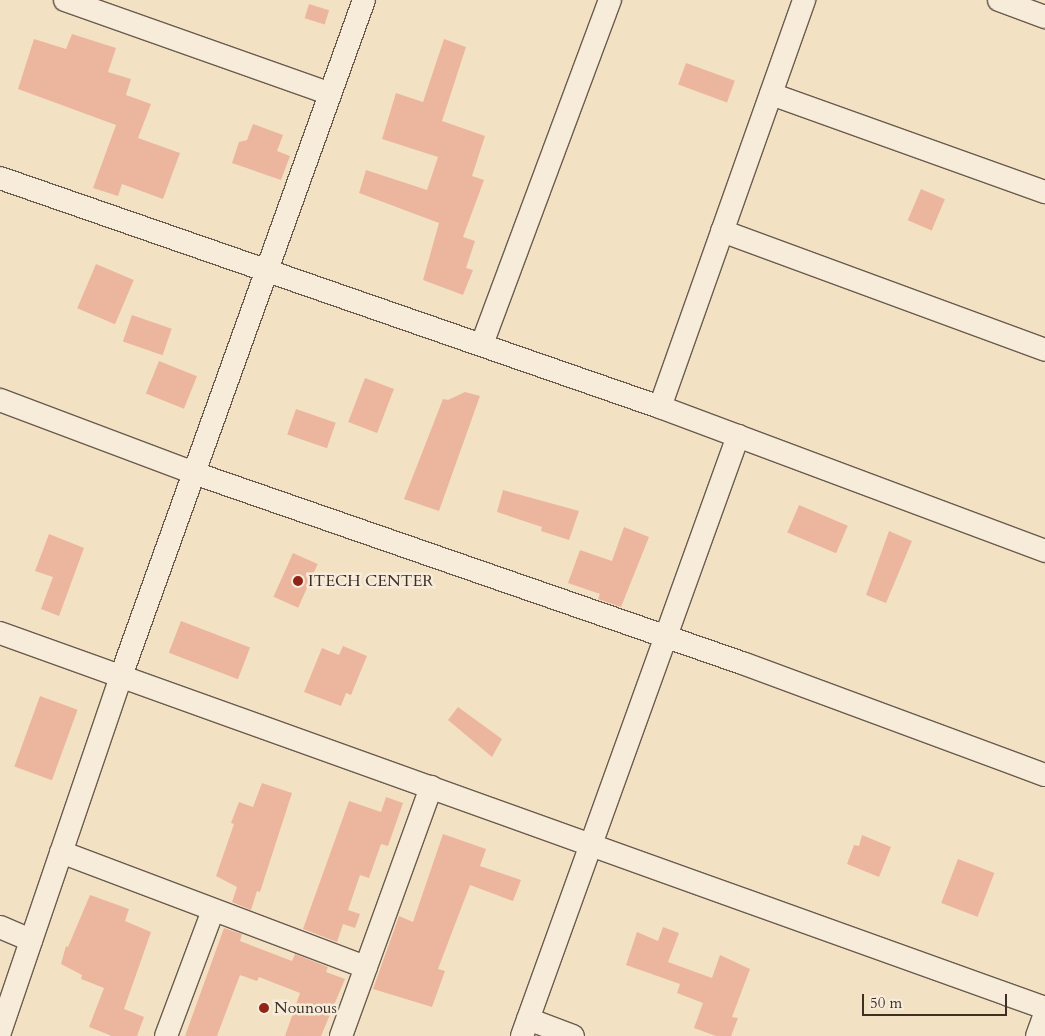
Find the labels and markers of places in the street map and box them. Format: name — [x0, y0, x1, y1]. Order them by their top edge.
place label: ITECH CENTER — [308, 571, 433, 591]
marker: ITECH CENTER — [292, 575, 304, 587]
place label: Nounous — [274, 998, 337, 1018]
marker: Nounous — [258, 1002, 270, 1014]

